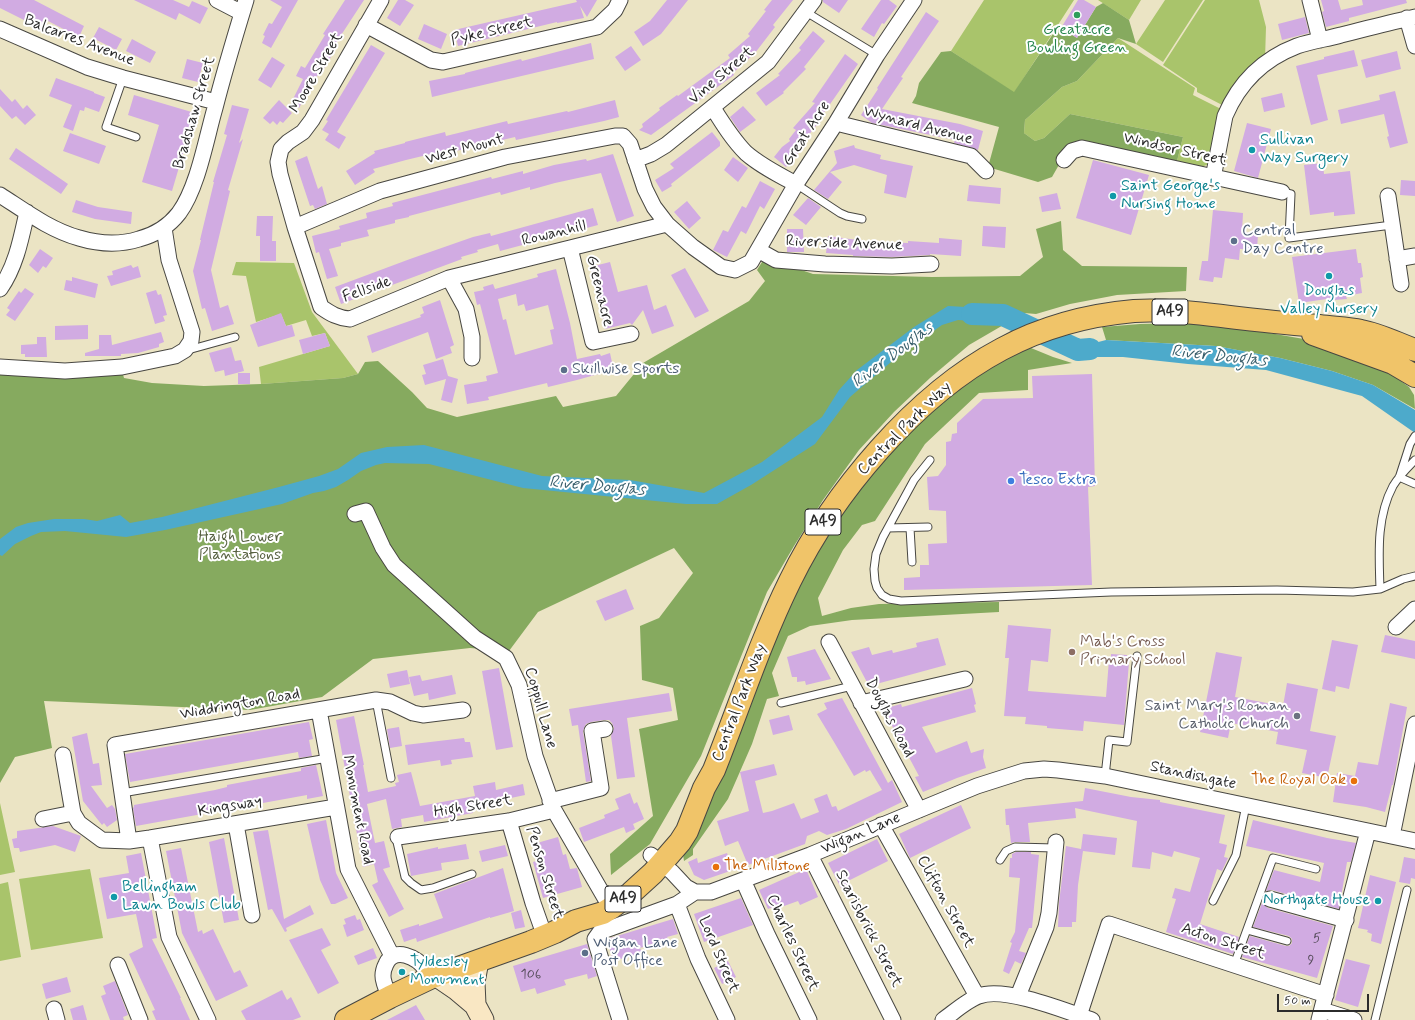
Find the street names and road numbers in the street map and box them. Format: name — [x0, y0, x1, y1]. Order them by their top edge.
street label: Balcarres Avenue — [21, 11, 137, 71]
street label: Pyke Street — [449, 13, 535, 51]
street label: Moore Street — [286, 29, 348, 117]
street label: Vine Street — [685, 43, 759, 109]
street label: Bradshaw Street — [170, 55, 220, 171]
street label: Great Acre — [779, 98, 835, 170]
street label: Wynard Avenue — [861, 102, 975, 150]
street label: Windsor Street — [1121, 129, 1229, 171]
street label: West Mount — [424, 130, 506, 170]
street label: Rowanhill — [520, 217, 588, 251]
street label: Riverside Avenue — [785, 232, 903, 256]
street label: Greenacre — [581, 253, 617, 329]
street label: Fellside — [340, 272, 394, 308]
road number: A49 — [1152, 299, 1188, 325]
street label: Central Park Way — [854, 378, 956, 480]
road number: A49 — [805, 509, 841, 535]
street label: Central Park Way — [709, 641, 771, 765]
street label: Coppull Lane — [519, 665, 561, 751]
street label: Douglas Road — [860, 675, 918, 761]
street label: Widdrington Road — [179, 685, 301, 725]
street label: Monument Road — [337, 754, 377, 866]
street label: Standishgate — [1148, 758, 1238, 794]
street label: High Street — [433, 791, 513, 823]
street label: Kingsway — [196, 792, 264, 822]
street label: Wigan Lane — [818, 809, 904, 859]
street label: Penson Street — [521, 824, 567, 922]
street label: Clifton Street — [912, 852, 978, 952]
street label: Scarisbrick Street — [830, 867, 906, 991]
road number: A49 — [605, 886, 641, 912]
street label: Charles Street — [761, 892, 823, 994]
street label: Lord Street — [693, 914, 743, 996]
street label: Acton Street — [1178, 919, 1268, 965]

